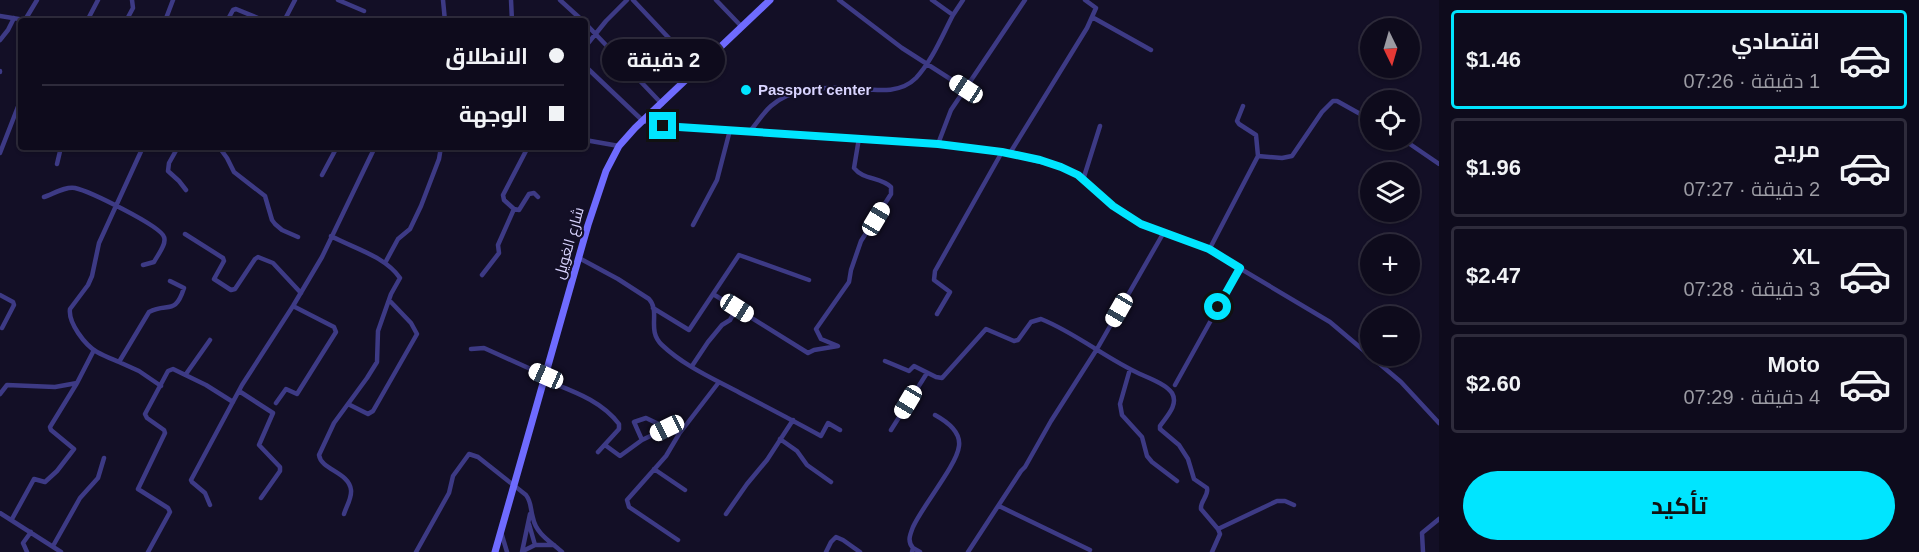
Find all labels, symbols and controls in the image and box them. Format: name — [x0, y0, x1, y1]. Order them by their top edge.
north arrow — [1360, 18, 1420, 78]
map controls — [1360, 18, 1420, 366]
text: اقتصادي — [1731, 29, 1820, 54]
icon: car — [1838, 33, 1892, 87]
callout: 2 دقيقة — [602, 39, 724, 81]
text: الانطلاق — [445, 44, 528, 69]
text: $1.46 — [1466, 47, 1521, 72]
text: 2 دقيقة — [627, 49, 700, 71]
text: 1 دقيقة · 07:26 — [1683, 70, 1820, 92]
car — [946, 72, 986, 106]
place label: Passport center — [758, 81, 872, 98]
marker: Passport center — [739, 83, 753, 97]
button: locate — [1360, 90, 1420, 150]
text: الوجهة — [459, 102, 528, 127]
route end — [649, 112, 676, 139]
text: مريح — [1774, 137, 1820, 162]
icon: car — [1838, 141, 1892, 195]
text: $1.96 — [1466, 155, 1521, 180]
button: layers — [1360, 162, 1420, 222]
text: 2 دقيقة · 07:27 — [1683, 178, 1820, 200]
car — [859, 199, 893, 239]
street label: شارع الغويل — [550, 205, 590, 282]
button: + — [1360, 234, 1420, 294]
text: XL — [1792, 244, 1820, 269]
icon: car — [1838, 249, 1892, 303]
text: $2.47 — [1466, 263, 1521, 288]
text: 3 دقيقة · 07:28 — [1683, 278, 1820, 300]
car — [1102, 290, 1136, 330]
car — [717, 291, 757, 325]
route start — [1204, 293, 1231, 320]
button: − — [1360, 306, 1420, 366]
text: Moto — [1767, 352, 1820, 377]
icon: car — [1838, 357, 1892, 411]
car — [526, 360, 566, 392]
text: $2.60 — [1466, 371, 1521, 396]
car — [891, 382, 925, 422]
text: 4 دقيقة · 07:29 — [1683, 386, 1820, 408]
car — [647, 412, 687, 444]
button: تأكيد — [1463, 471, 1895, 540]

